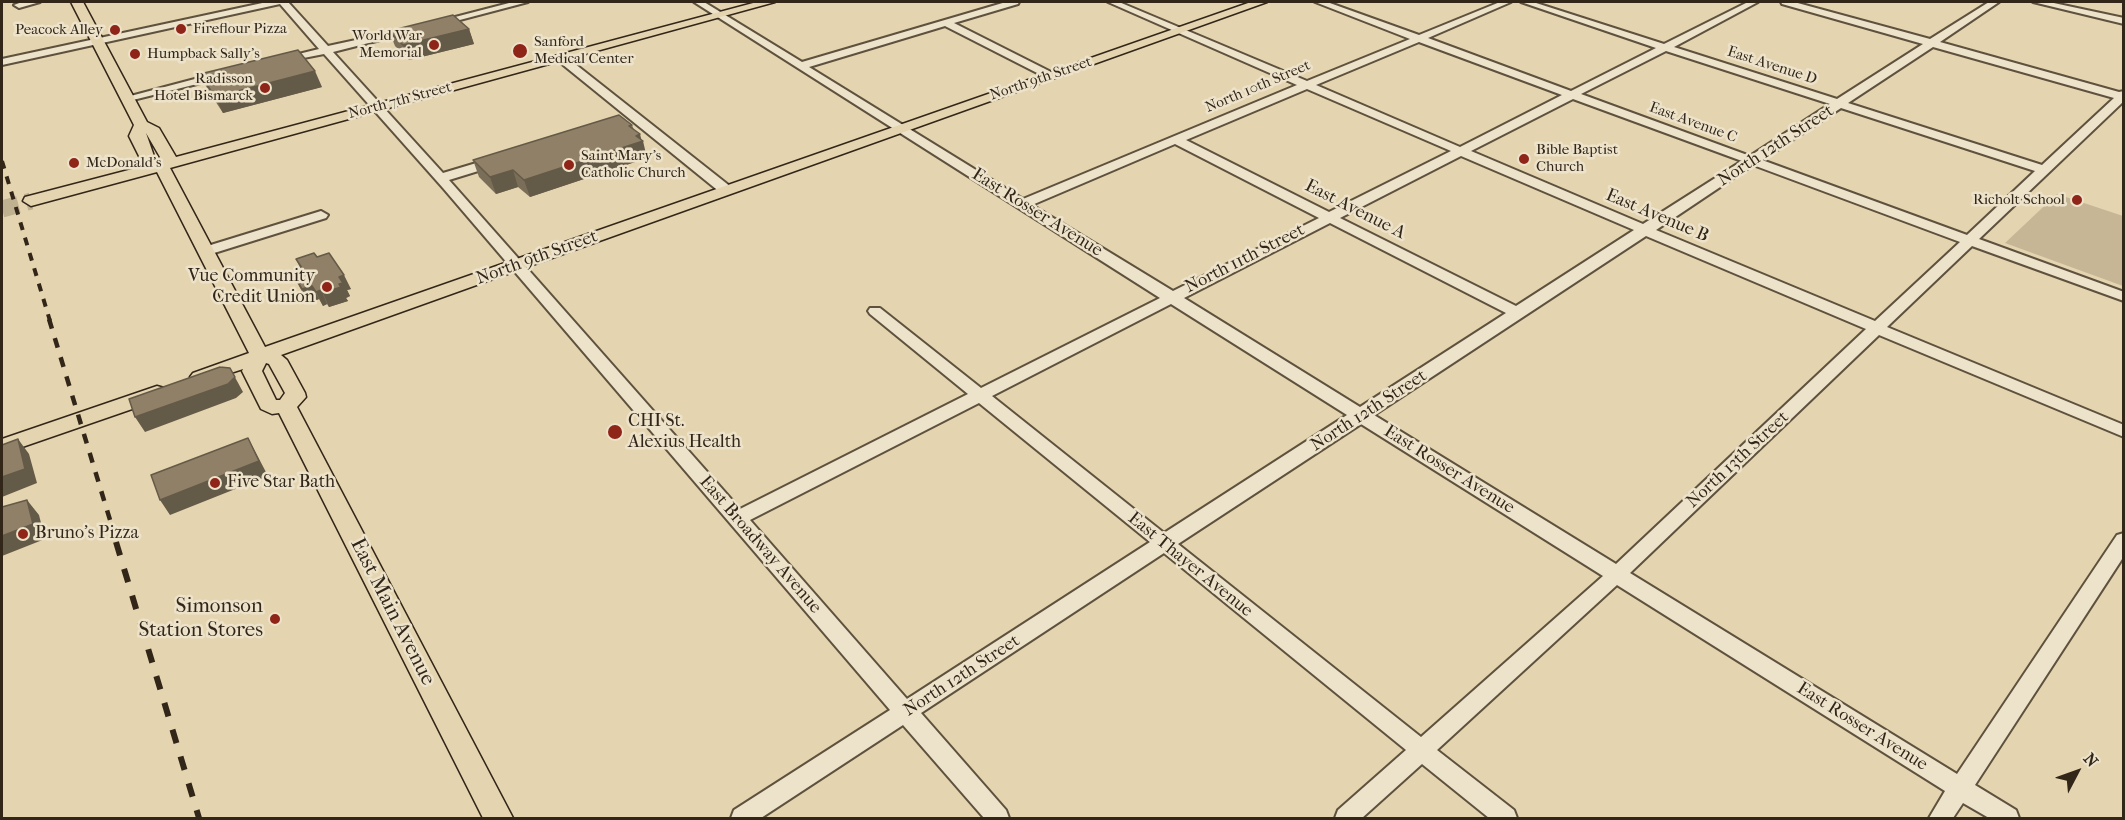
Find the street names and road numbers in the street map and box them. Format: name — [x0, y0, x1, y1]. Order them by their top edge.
street label: East Avenue D — [1725, 43, 1819, 89]
street label: North 9th Street — [988, 53, 1094, 105]
street label: North 10th Street — [1203, 57, 1313, 117]
street label: North 7th Street — [347, 79, 453, 123]
street label: East Avenue C — [1647, 99, 1739, 147]
street label: North 12th Street — [1714, 100, 1838, 192]
street label: East Rosser Avenue — [968, 164, 1106, 262]
street label: East Avenue A — [1301, 175, 1409, 245]
street label: East Avenue B — [1602, 185, 1712, 247]
street label: North 11th Street — [1182, 220, 1308, 298]
street label: North 9th Street — [473, 226, 601, 290]
street label: North 12th Street — [1307, 365, 1431, 457]
street label: North 13th Street — [1682, 407, 1794, 513]
street label: East Rosser Avenue — [1380, 421, 1518, 519]
street label: East Broadway Avenue — [694, 472, 826, 618]
street label: East Thayer Avenue — [1123, 508, 1257, 622]
street label: East Main Avenue — [344, 534, 440, 690]
street label: North 12th Street — [900, 630, 1024, 722]
street label: East Rosser Avenue — [1793, 678, 1931, 776]

